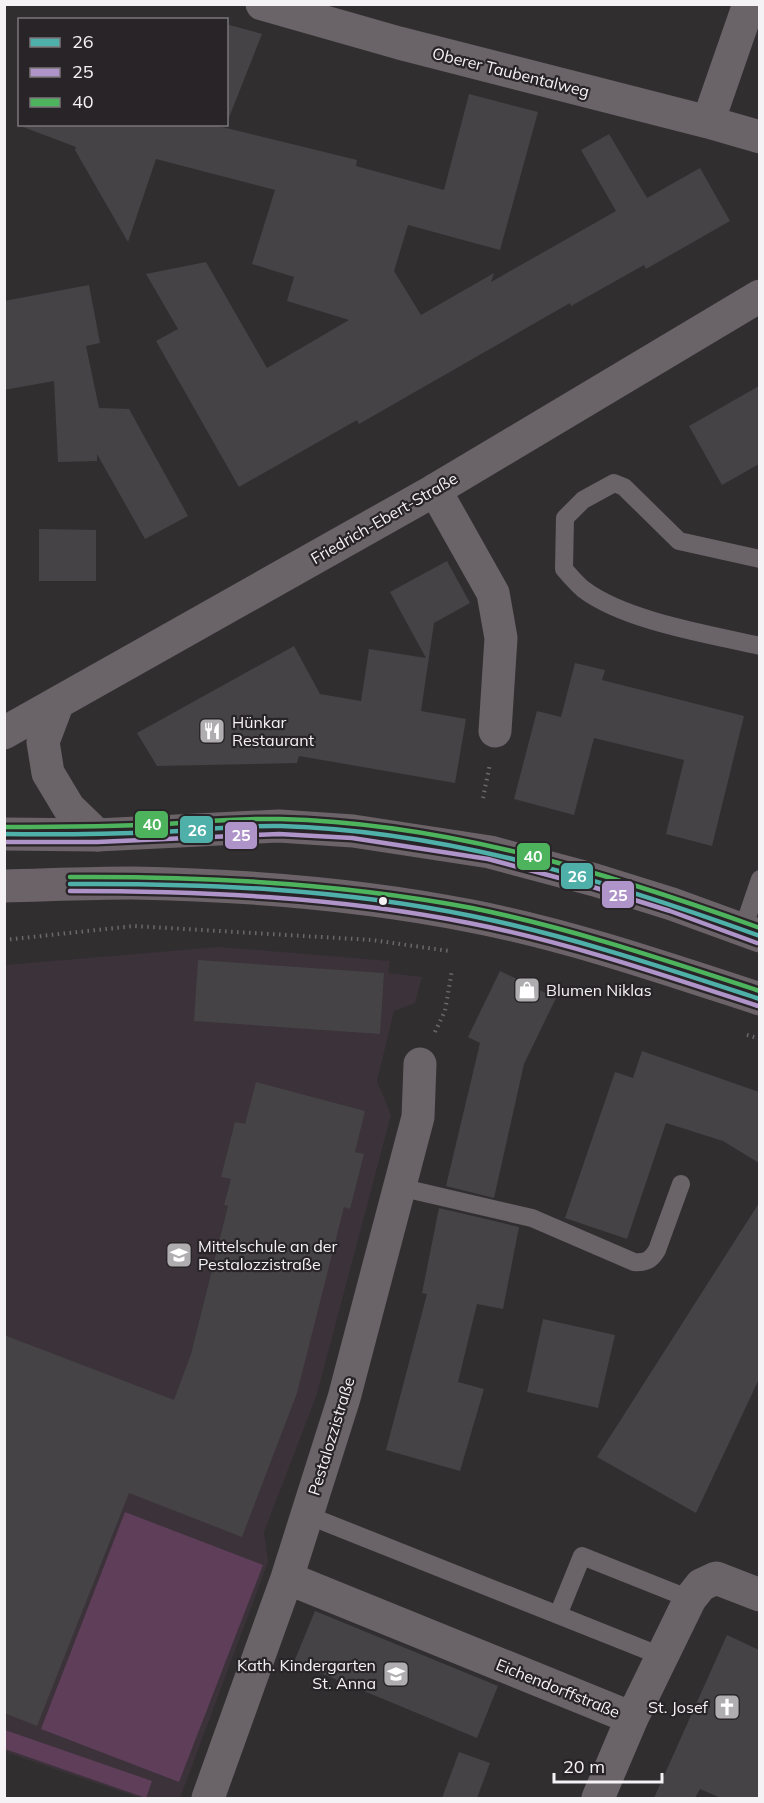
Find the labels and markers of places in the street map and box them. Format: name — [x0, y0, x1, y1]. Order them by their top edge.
place label: Hünkar Restaurant — [232, 712, 315, 750]
restaurant icon: Hünkar Restaurant — [197, 716, 227, 746]
unlabelled marker — [377, 895, 389, 907]
shop icon: Blumen Niklas — [512, 975, 542, 1005]
place label: Blumen Niklas — [546, 980, 652, 1000]
place label: Mittelschule an der Pestalozzistraße — [198, 1236, 338, 1274]
school or university icon: Mittelschule an der Pestalozzistraße — [164, 1240, 194, 1270]
place label: Kath. Kindergarten St. Anna — [237, 1655, 376, 1693]
school or university icon: Kath. Kindergarten St. Anna — [381, 1659, 411, 1689]
church icon: St. Josef — [712, 1692, 742, 1722]
place label: St. Josef — [648, 1697, 709, 1717]

